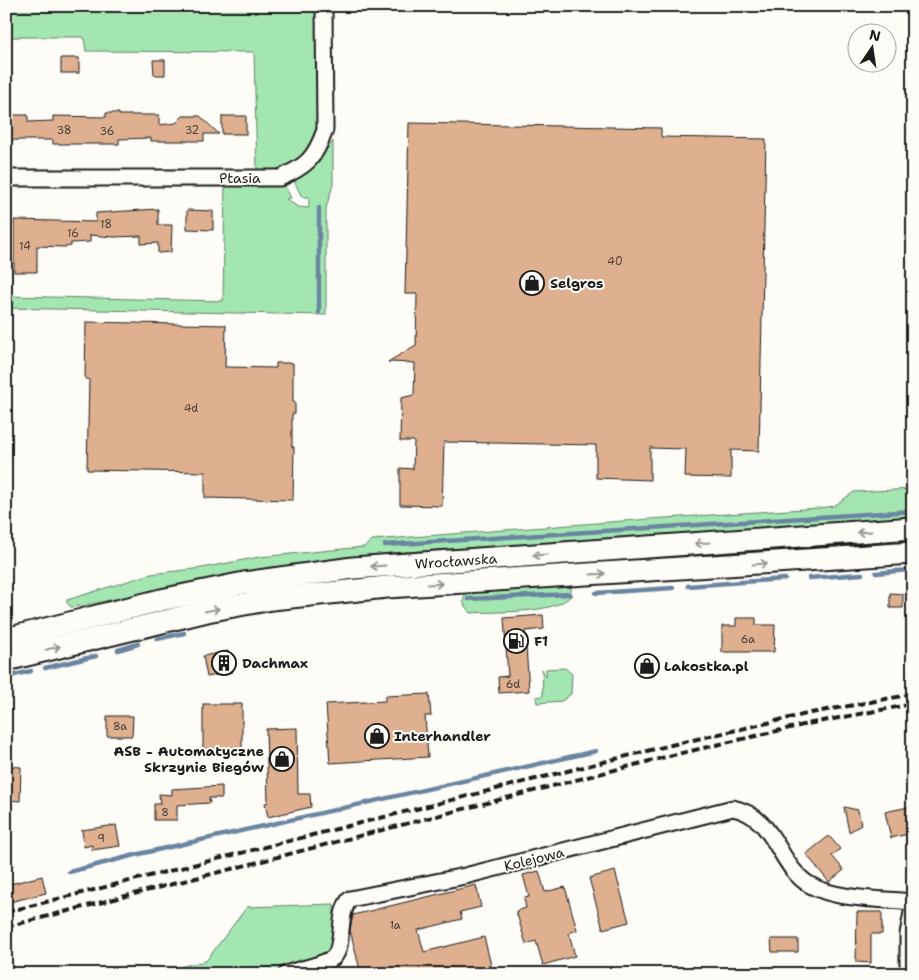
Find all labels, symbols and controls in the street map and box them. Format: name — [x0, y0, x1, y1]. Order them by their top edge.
north arrow — [846, 22, 896, 72]
text: N — [867, 25, 882, 45]
house number: 38 — [56, 123, 72, 138]
house number: 32 — [185, 123, 199, 138]
house number: 36 — [99, 124, 115, 139]
street label: Ptasia — [219, 169, 261, 187]
house number: 18 — [100, 217, 112, 232]
house number: 16 — [67, 226, 79, 241]
house number: 14 — [19, 239, 31, 254]
house number: 40 — [607, 254, 623, 269]
shop icon: Selgros — [519, 270, 545, 296]
place label: Selgros — [550, 274, 603, 292]
house number: 4d — [184, 401, 198, 416]
one-way arrow — [856, 527, 872, 536]
one-way arrow — [694, 538, 710, 548]
street label: Wrocławska — [414, 549, 498, 573]
one-way arrow — [532, 550, 548, 559]
one-way arrow — [752, 560, 768, 569]
one-way arrow — [370, 562, 386, 571]
one-way arrow — [589, 570, 605, 579]
one-way arrow — [427, 579, 443, 588]
one-way arrow — [203, 605, 219, 615]
fuel station icon: F1 — [503, 628, 529, 654]
place label: F1 — [534, 632, 548, 650]
house number: 6a — [741, 632, 755, 647]
one-way arrow — [45, 642, 61, 652]
building icon: Dachmax — [211, 650, 237, 676]
shop icon: Lakostka.pl — [634, 653, 660, 679]
place label: Dachmax — [242, 654, 308, 672]
place label: Lakostka.pl — [664, 657, 749, 675]
house number: 6d — [506, 677, 520, 692]
house number: 8a — [113, 719, 127, 734]
shop icon: Interhandler — [364, 723, 390, 749]
place label: Interhandler — [394, 727, 491, 745]
place label: ASB - Automatyczne Skrzynie Biegów — [114, 742, 264, 776]
shop icon: ASB - Automatyczne Skrzynie Biegów — [269, 746, 295, 772]
house number: 8 — [161, 805, 169, 820]
house number: 9 — [97, 831, 105, 846]
street label: Kolejowa — [502, 843, 566, 875]
house number: 1a — [389, 918, 401, 933]

